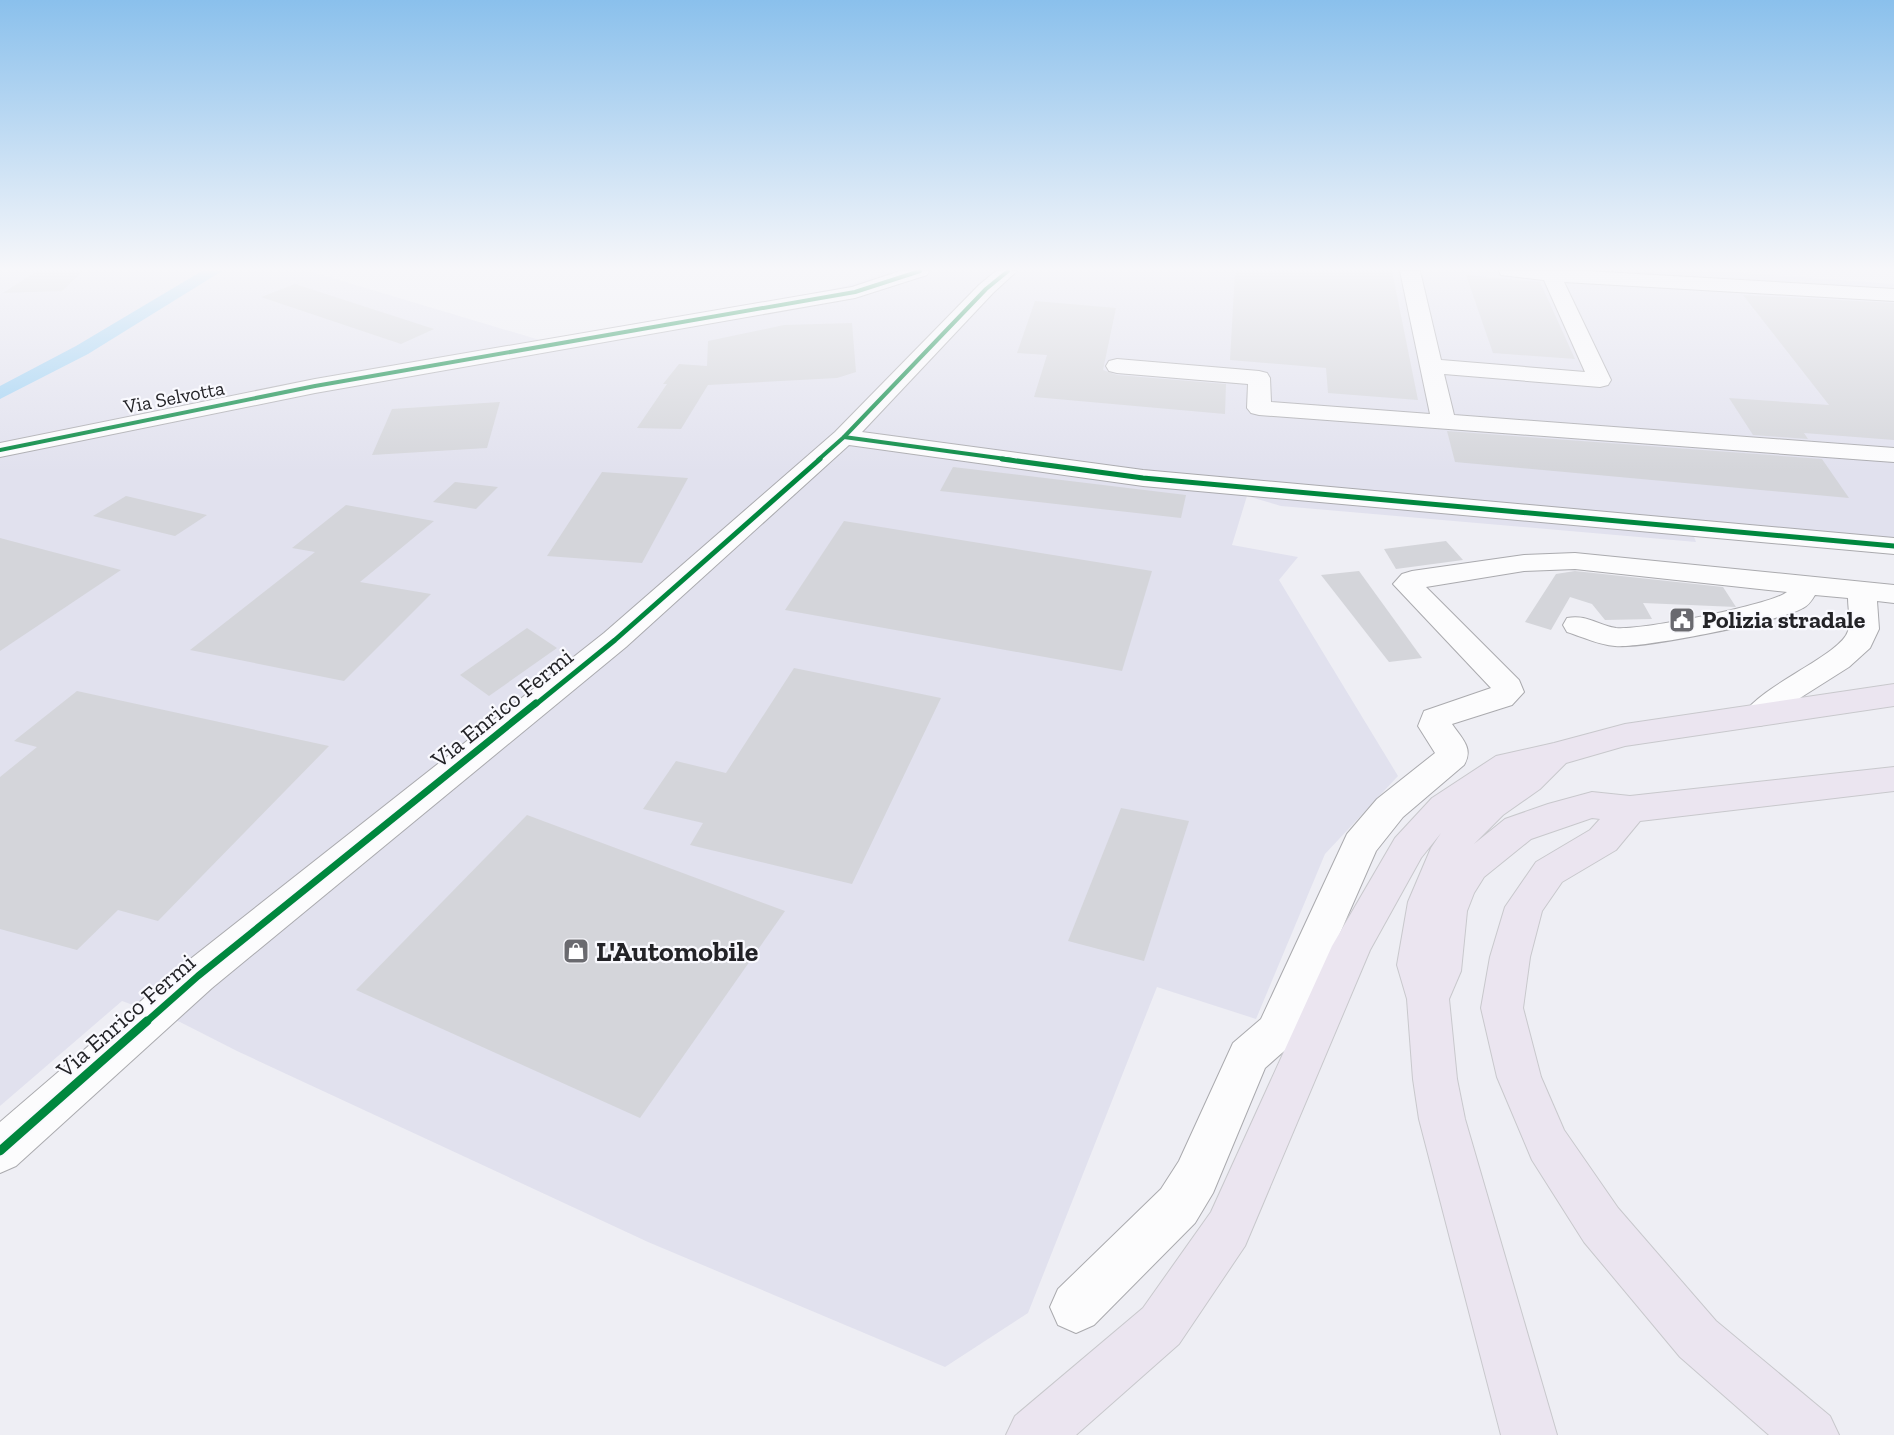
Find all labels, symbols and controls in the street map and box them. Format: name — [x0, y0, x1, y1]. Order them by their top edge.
street label: Via Selvotta — [121, 375, 227, 419]
public building icon: Polizia stradale — [1667, 605, 1697, 635]
place label: Polizia stradale — [1702, 605, 1866, 634]
street label: Via Enrico Fermi — [424, 641, 579, 774]
place label: L'Automobile — [596, 935, 758, 968]
shop icon: L'Automobile — [561, 936, 591, 966]
street label: Via Enrico Fermi — [50, 947, 201, 1084]

